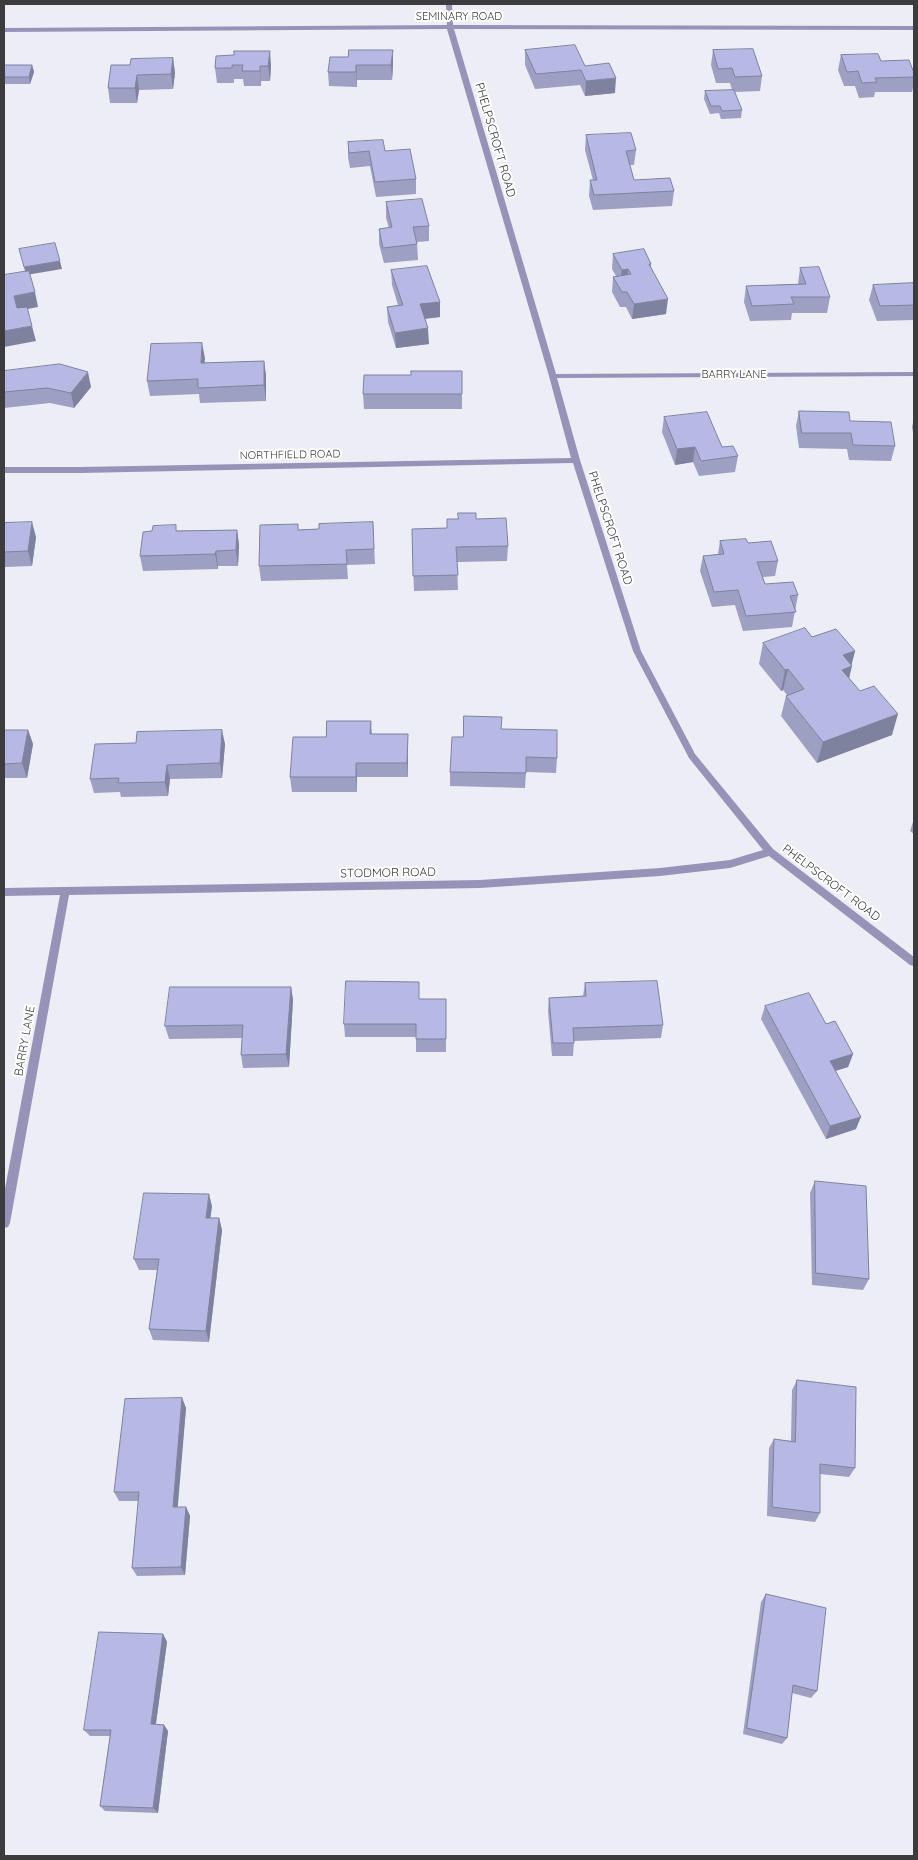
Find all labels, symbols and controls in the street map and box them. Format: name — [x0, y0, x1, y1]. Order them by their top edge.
street label: SEMINARY ROAD — [416, 10, 502, 24]
street label: PHELPSCROFT ROAD — [472, 81, 518, 199]
street label: BARRY LANE — [701, 368, 767, 382]
street label: NORTHFIELD ROAD — [239, 448, 341, 462]
street label: PHELPSCROFT ROAD — [585, 469, 635, 587]
street label: PHELPSCROFT ROAD — [779, 842, 883, 924]
street label: STODMOR ROAD — [340, 865, 436, 881]
street label: BARRY LANE — [12, 1005, 38, 1077]

